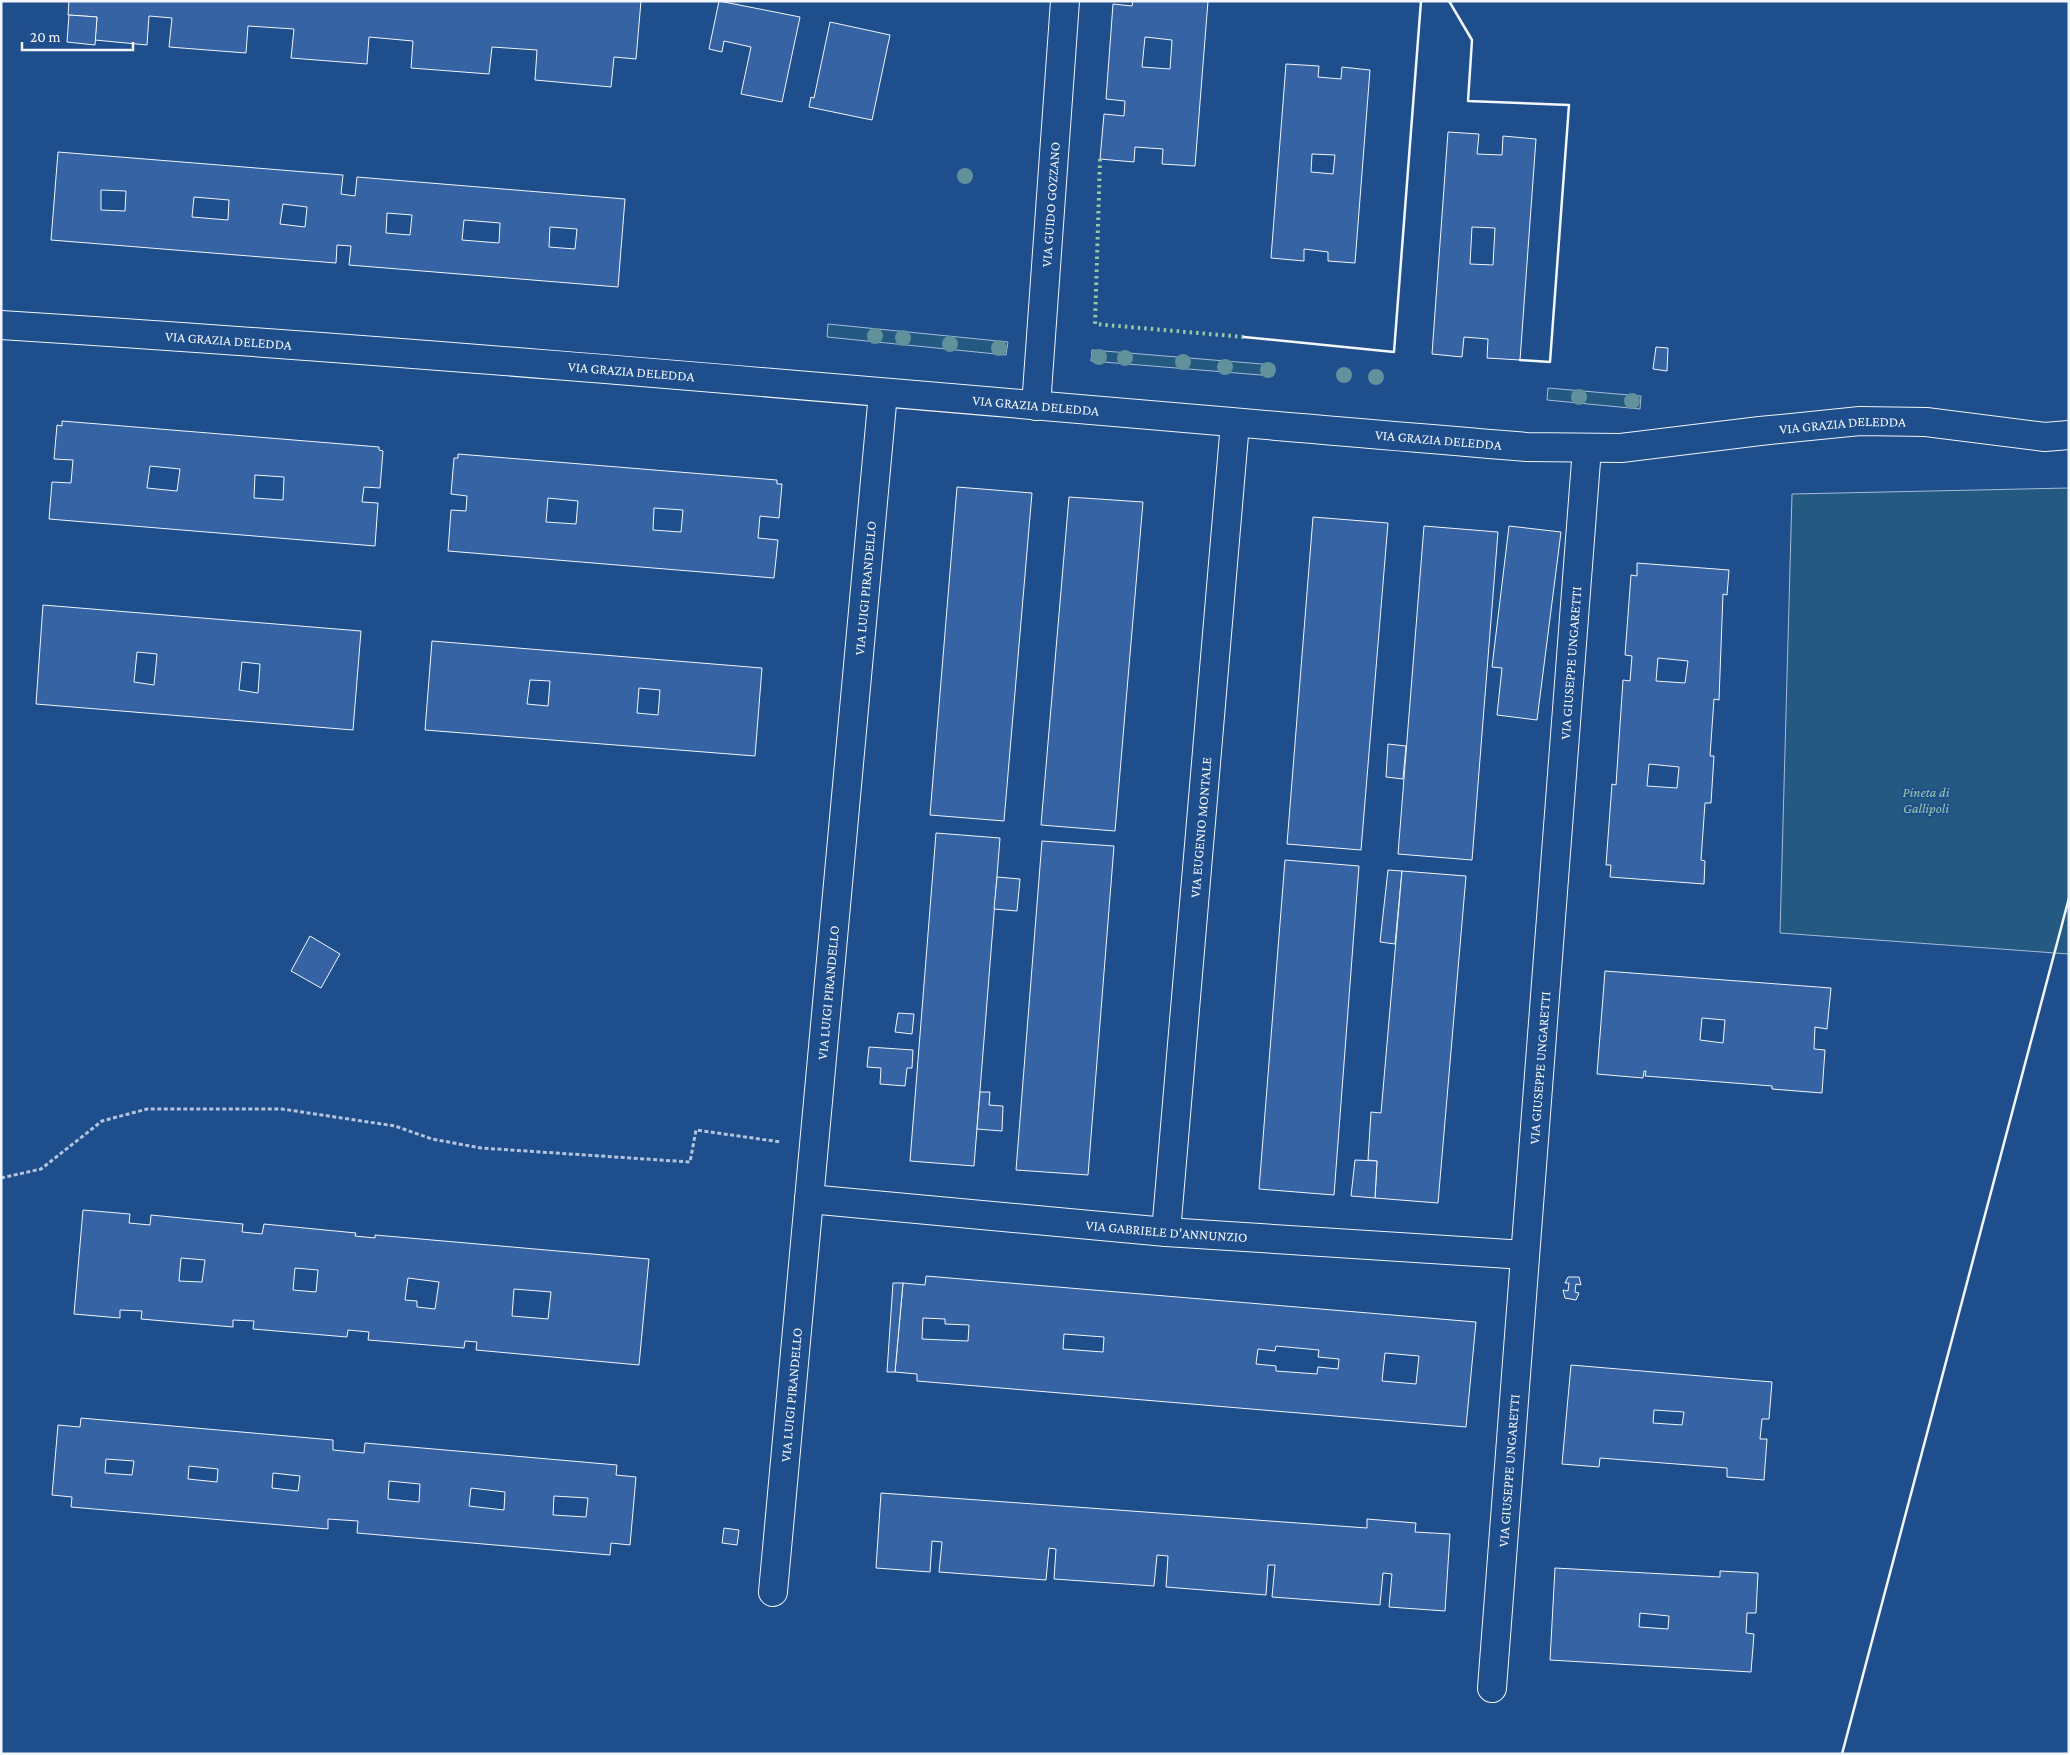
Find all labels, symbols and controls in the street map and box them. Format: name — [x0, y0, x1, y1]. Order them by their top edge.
scale bar — [22, 20, 134, 52]
text: 20 m — [30, 29, 61, 45]
street label: VIA GUIDO GOZZANO — [1038, 141, 1063, 268]
street label: VIA GRAZIA DELEDDA — [164, 328, 293, 353]
street label: VIA GRAZIA DELEDDA — [567, 358, 695, 384]
street label: VIA GRAZIA DELEDDA — [972, 392, 1100, 419]
street label: VIA GRAZIA DELEDDA — [1779, 413, 1906, 437]
street label: VIA GRAZIA DELEDDA — [1374, 426, 1502, 453]
street label: VIA LUIGI PIRANDELLO — [851, 520, 879, 656]
street label: VIA GIUSEPPE UNGARETTI — [1557, 586, 1584, 740]
street label: VIA EUGENIO MONTALE — [1187, 756, 1215, 899]
park label: Pineta di Gallipoli — [1903, 784, 1950, 816]
street label: VIA LUIGI PIRANDELLO — [814, 925, 842, 1060]
street label: VIA GIUSEPPE UNGARETTI — [1526, 991, 1553, 1145]
street label: VIA GABRIELE D'ANNUNZIO — [1085, 1217, 1248, 1245]
street label: VIA LUIGI PIRANDELLO — [777, 1327, 805, 1463]
street label: VIA GIUSEPPE UNGARETTI — [1495, 1394, 1522, 1548]

